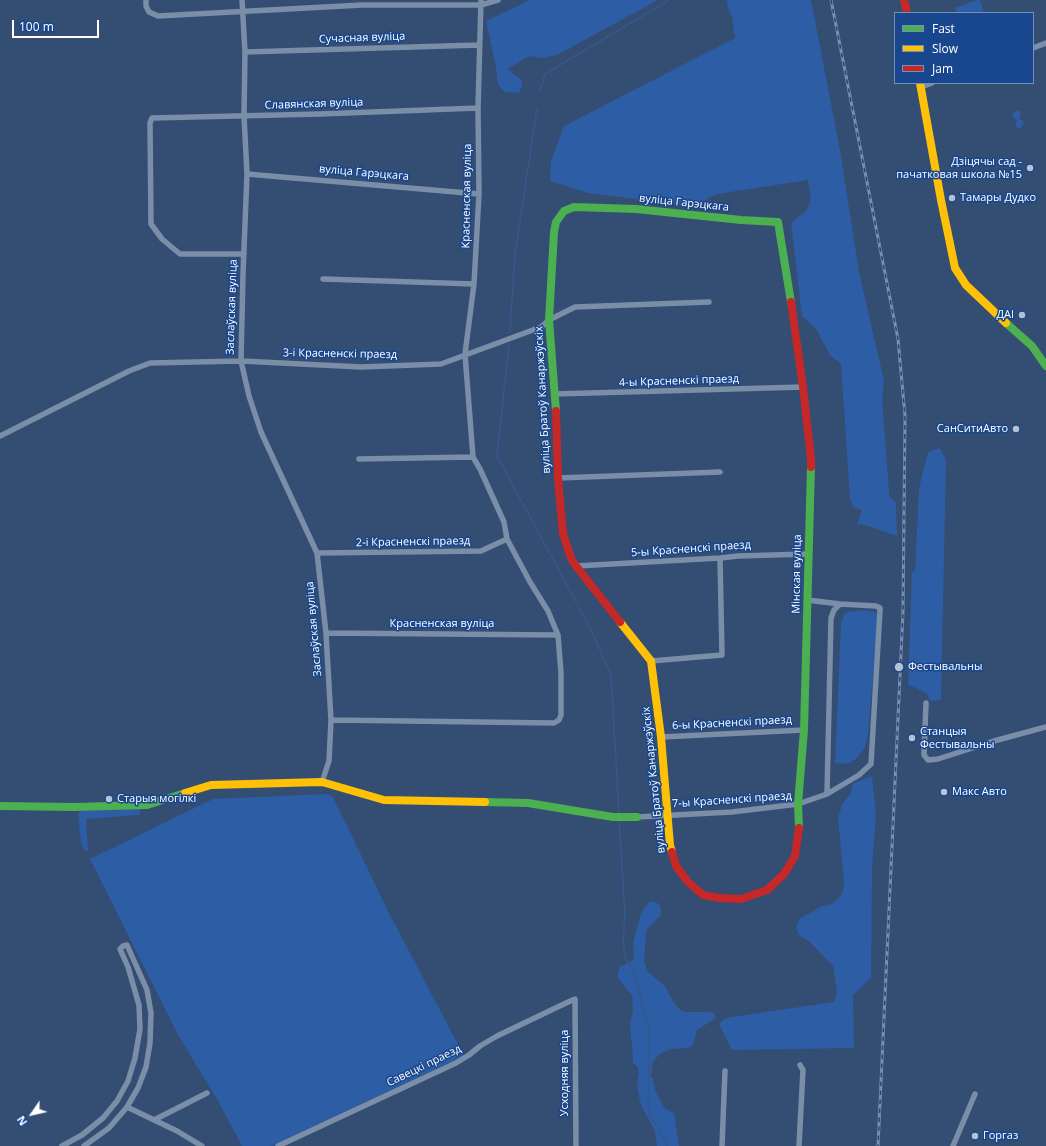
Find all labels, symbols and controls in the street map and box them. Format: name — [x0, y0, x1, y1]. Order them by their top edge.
scale bar — [14, 12, 101, 38]
legend — [894, 12, 1034, 84]
text: 100 m — [19, 18, 54, 35]
text: Fast — [932, 20, 955, 37]
street label: Сучасная вуліца — [319, 30, 405, 46]
text: Slow — [932, 40, 958, 57]
text: Jam — [932, 60, 953, 77]
street label: Славянская вуліца — [264, 96, 364, 112]
street label: Красненская вуліца — [459, 143, 475, 249]
place label: Дзіцячы сад - пачатковая школа №15 — [896, 155, 1022, 181]
street label: вуліца Гарэцкага — [318, 162, 410, 184]
marker: Дзіцячы сад - пачатковая школа №15 — [1025, 163, 1035, 173]
place label: Тамары Дудко — [960, 191, 1036, 205]
street label: вуліца Гарэцкага — [638, 192, 730, 214]
marker: Тамары Дудко — [947, 193, 957, 203]
street label: Заслаўская вуліца — [224, 259, 240, 355]
place label: ДАІ — [996, 308, 1014, 322]
marker: ДАІ — [1017, 310, 1027, 320]
street label: вуліца Братоў Канаржэўскіх — [533, 326, 553, 474]
street label: 3-і Красненскі праезд — [283, 346, 397, 362]
street label: 4-ы Красненскі праезд — [619, 372, 739, 390]
place label: СанСитиАвто — [937, 422, 1008, 436]
marker: СанСитиАвто — [1011, 424, 1021, 434]
street label: 2-і Красненскі праезд — [356, 534, 470, 550]
street label: Мінская вуліца — [790, 534, 804, 614]
street label: 5-ы Красненскі праезд — [631, 538, 751, 560]
street label: Заслаўская вуліца — [303, 581, 325, 677]
street label: Красненская вуліца — [390, 617, 494, 631]
place label: Фестывальны — [908, 660, 982, 674]
marker: Фестывальны — [893, 661, 905, 673]
street label: вуліца Братоў Канаржэўскіх — [640, 706, 668, 854]
street label: 6-ы Красненскі праезд — [672, 713, 792, 733]
place label: Станцыя Фестывальны — [920, 725, 994, 751]
marker: Станцыя Фестывальны — [907, 733, 917, 743]
place label: Макс Авто — [952, 785, 1007, 799]
marker: Макс Авто — [939, 787, 949, 797]
street label: 7-ы Красненскі праезд — [672, 789, 792, 811]
place label: Старыя могілкі — [117, 792, 196, 806]
marker: Старыя могілкі — [104, 794, 114, 804]
street label: Усходняя вуліца — [558, 1030, 572, 1116]
street label: Савецкі праезд — [385, 1042, 463, 1090]
north arrow — [12, 1094, 52, 1134]
text: N — [13, 1113, 30, 1129]
place label: Горгаз — [983, 1129, 1018, 1143]
marker: Горгаз — [970, 1131, 980, 1141]

